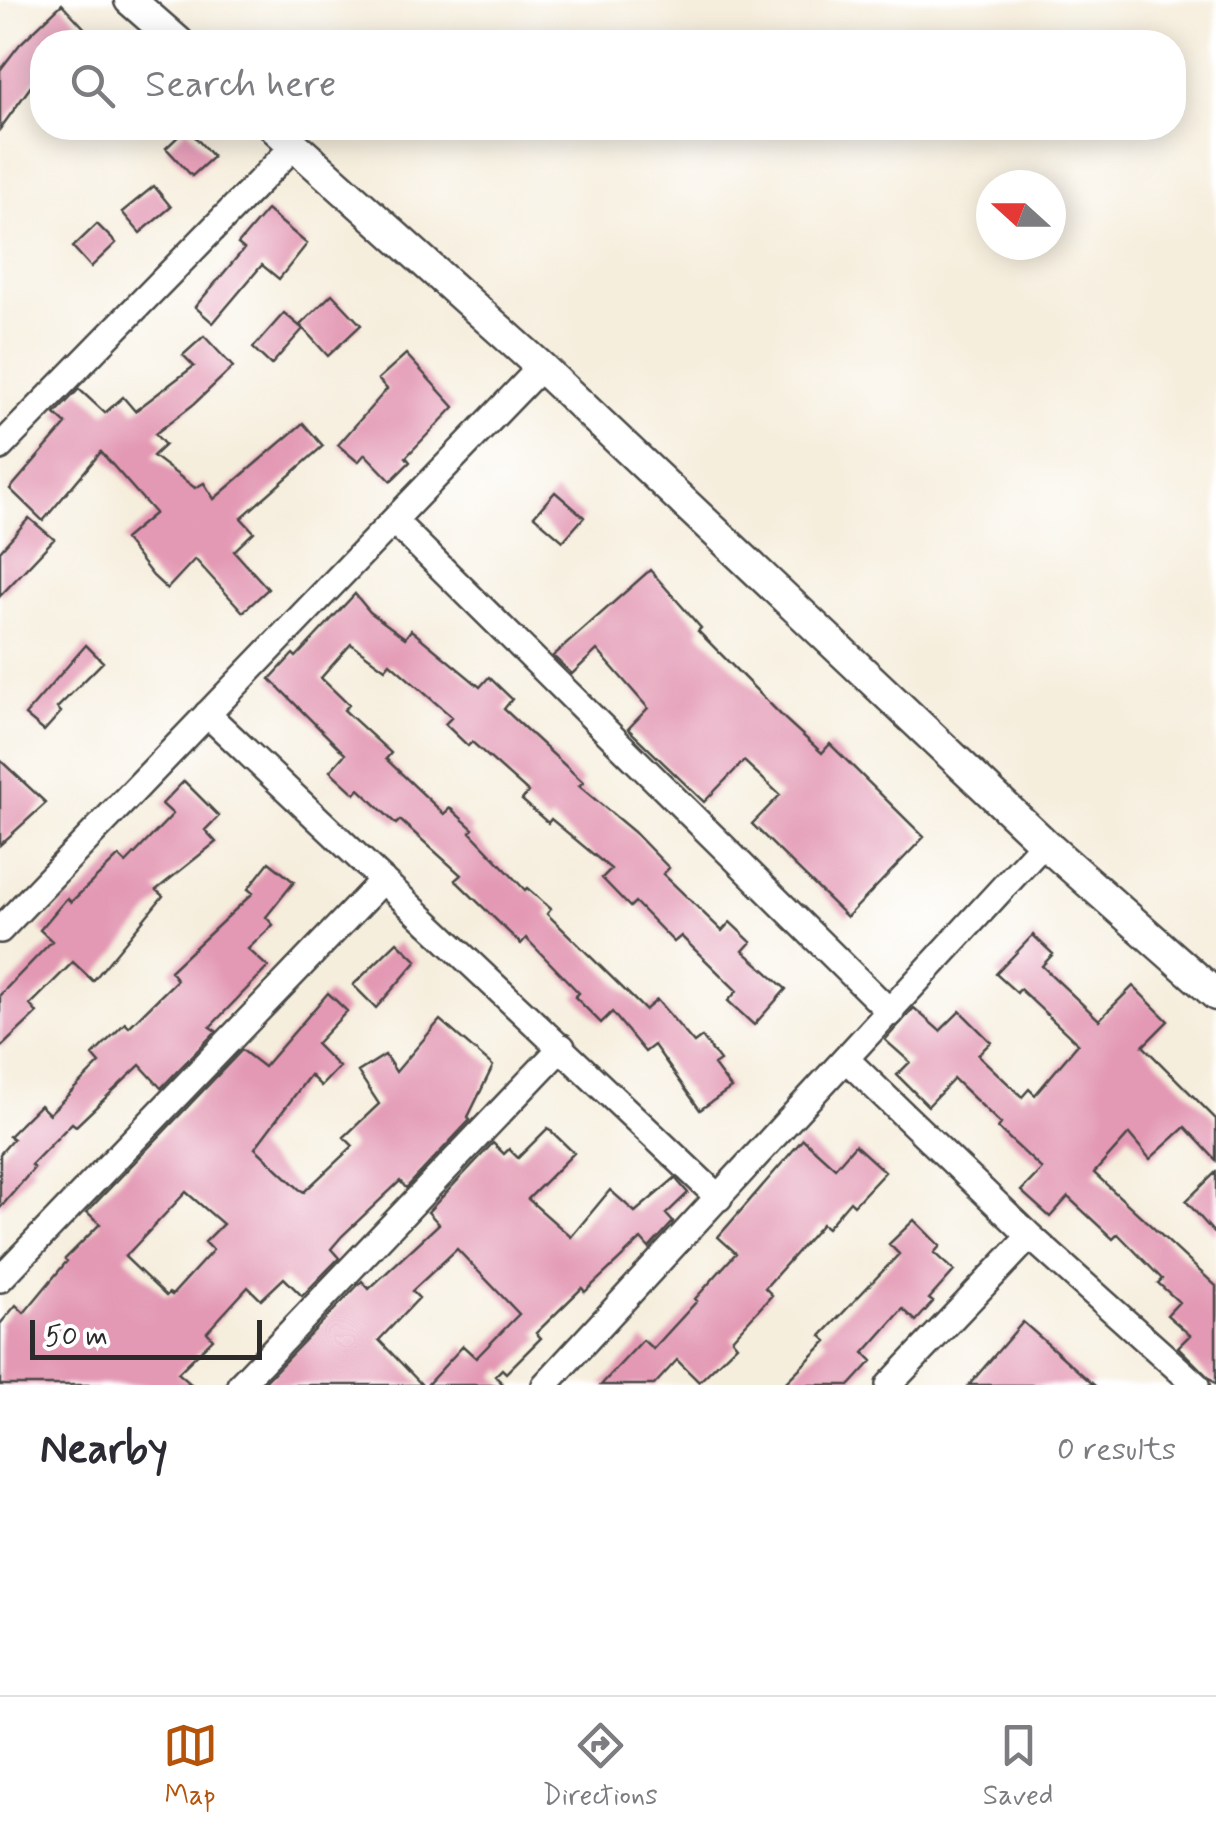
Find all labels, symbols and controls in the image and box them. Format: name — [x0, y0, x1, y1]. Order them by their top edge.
search box — [30, 30, 1186, 140]
icon: search — [65, 58, 120, 113]
text: Search here — [145, 61, 336, 110]
north arrow — [976, 170, 1066, 260]
scale bar — [30, 1315, 262, 1360]
text: 50 m — [45, 1319, 108, 1356]
text: Nearby — [40, 1423, 168, 1478]
text: 0 results — [1057, 1429, 1176, 1471]
tab: Map — [163, 1718, 218, 1815]
tab: Directions — [543, 1718, 658, 1815]
tab: Saved — [983, 1718, 1053, 1815]

